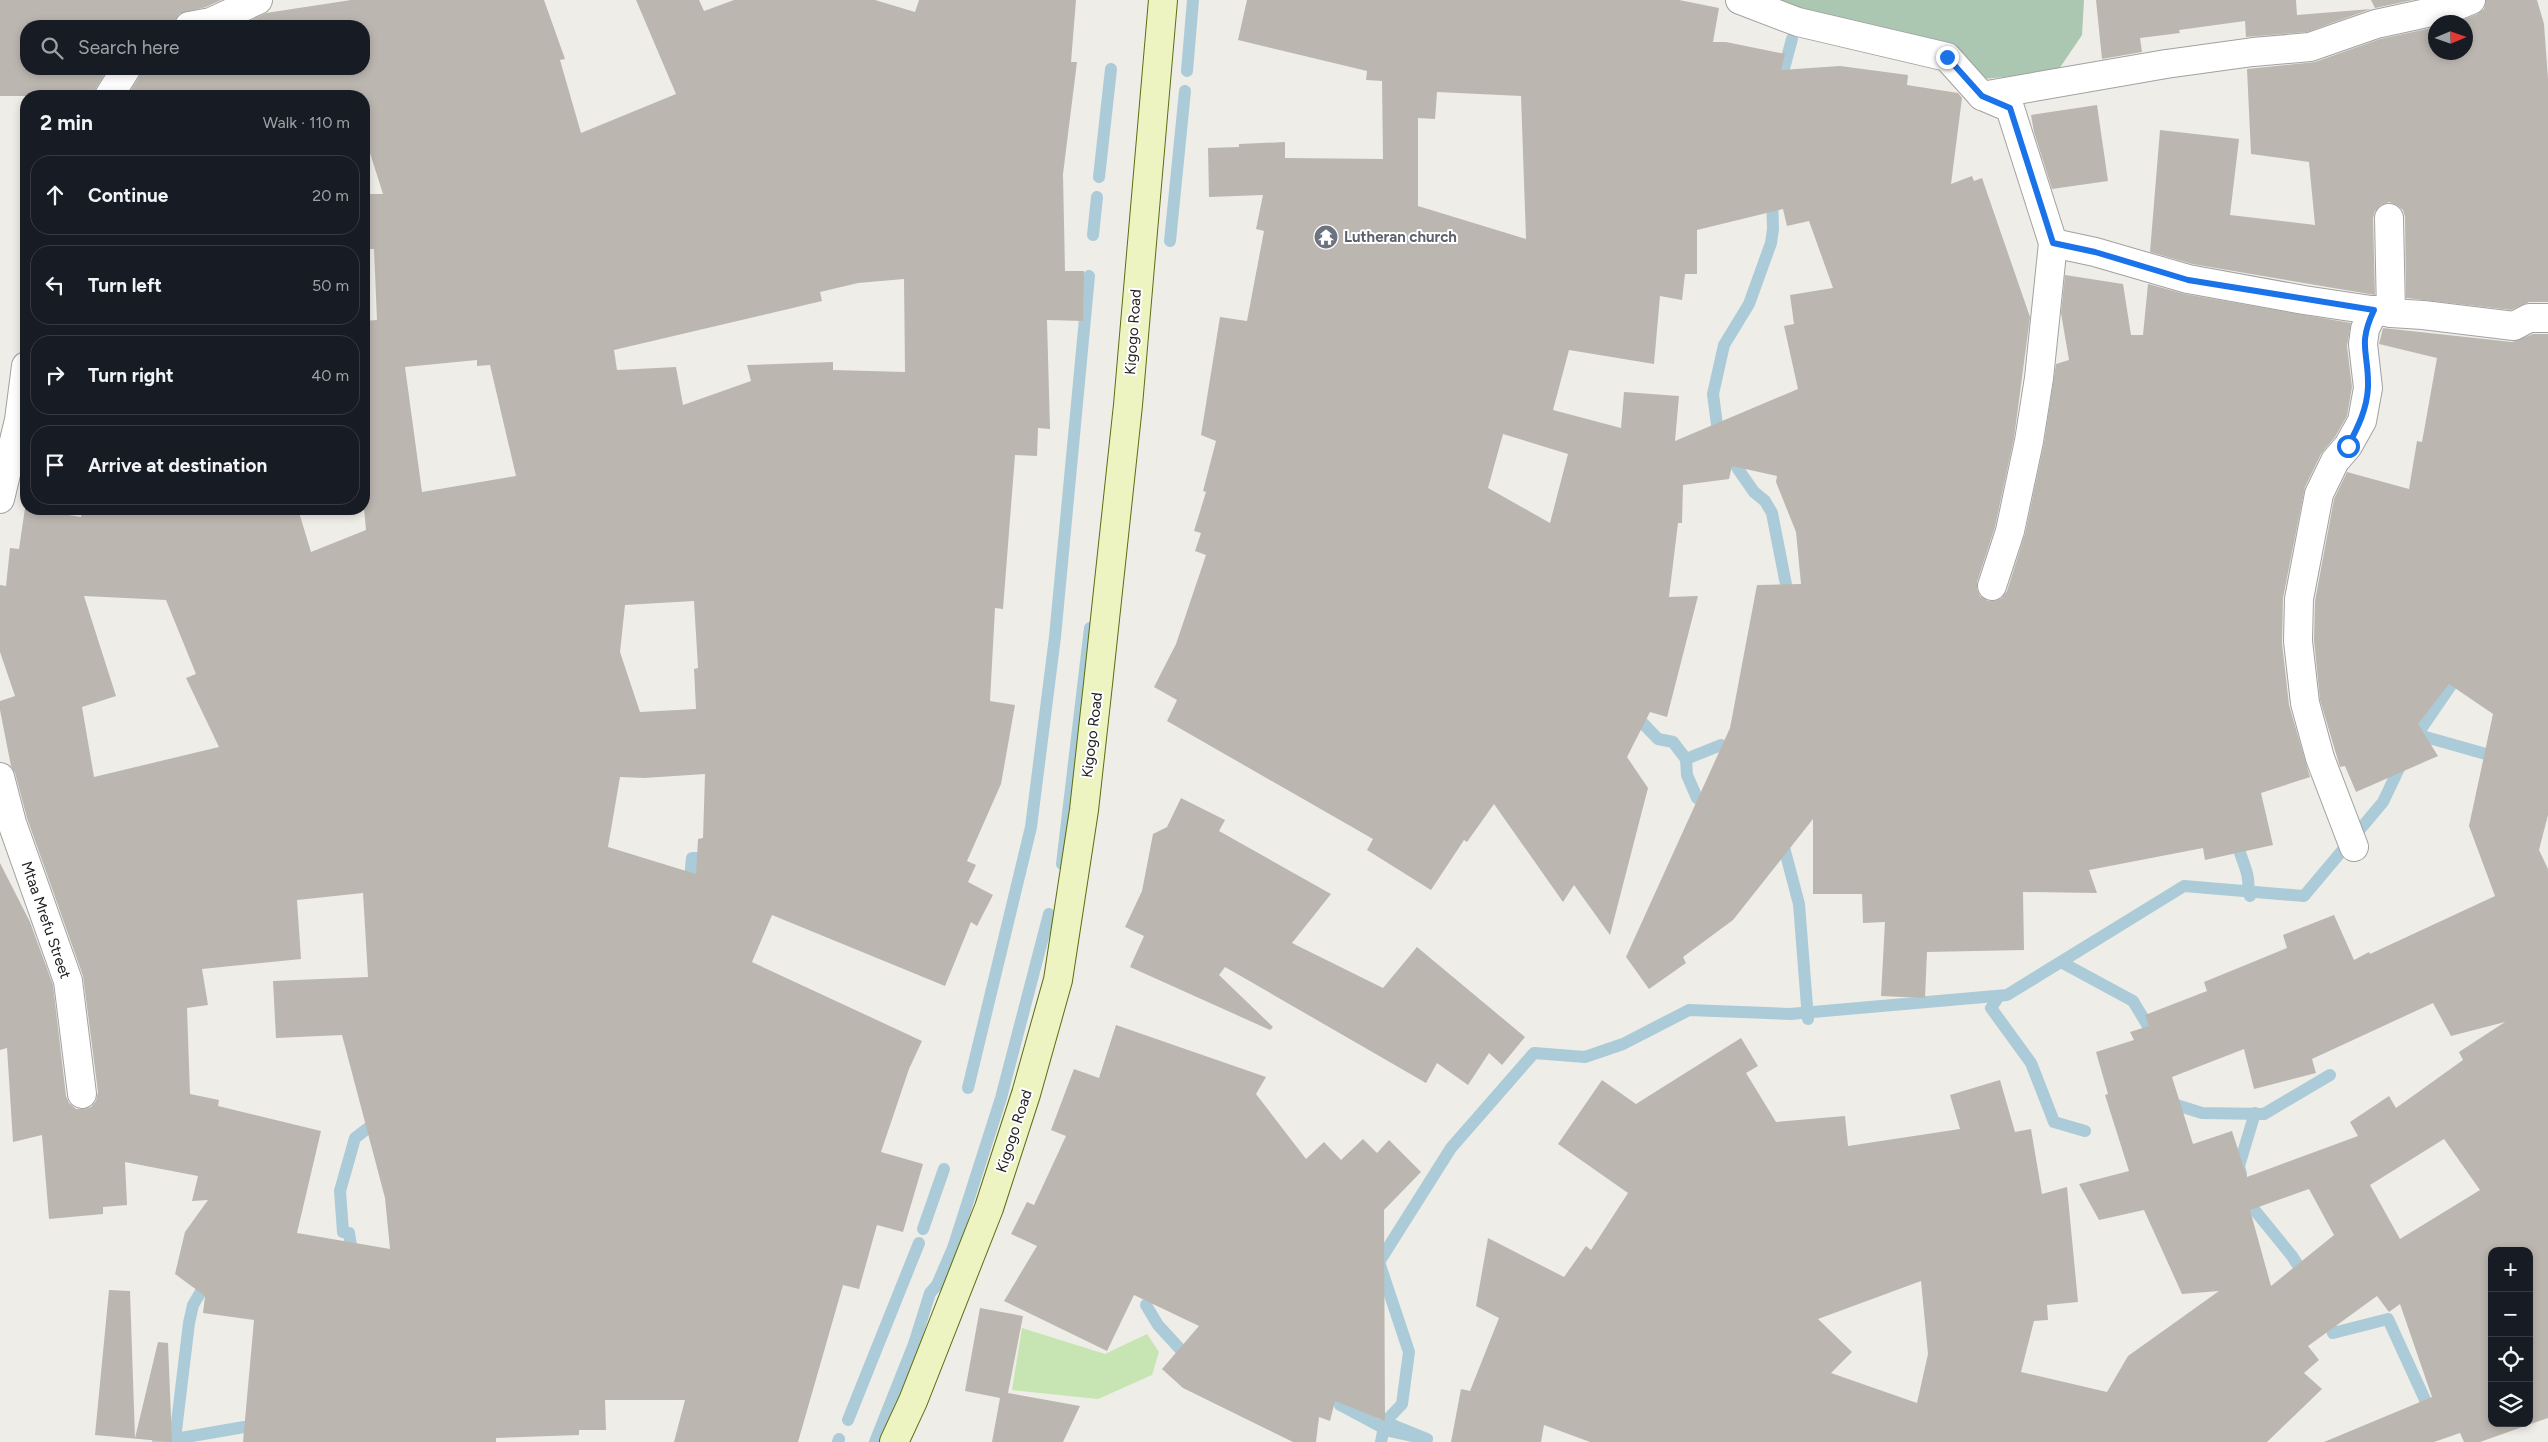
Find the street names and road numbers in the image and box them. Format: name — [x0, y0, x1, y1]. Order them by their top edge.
street label: Kigogo Road — [1121, 289, 1145, 375]
street label: Kigogo Road — [1078, 691, 1106, 779]
street label: Mtaa Mrefu Street — [17, 859, 75, 981]
street label: Kigogo Road — [992, 1087, 1036, 1175]

